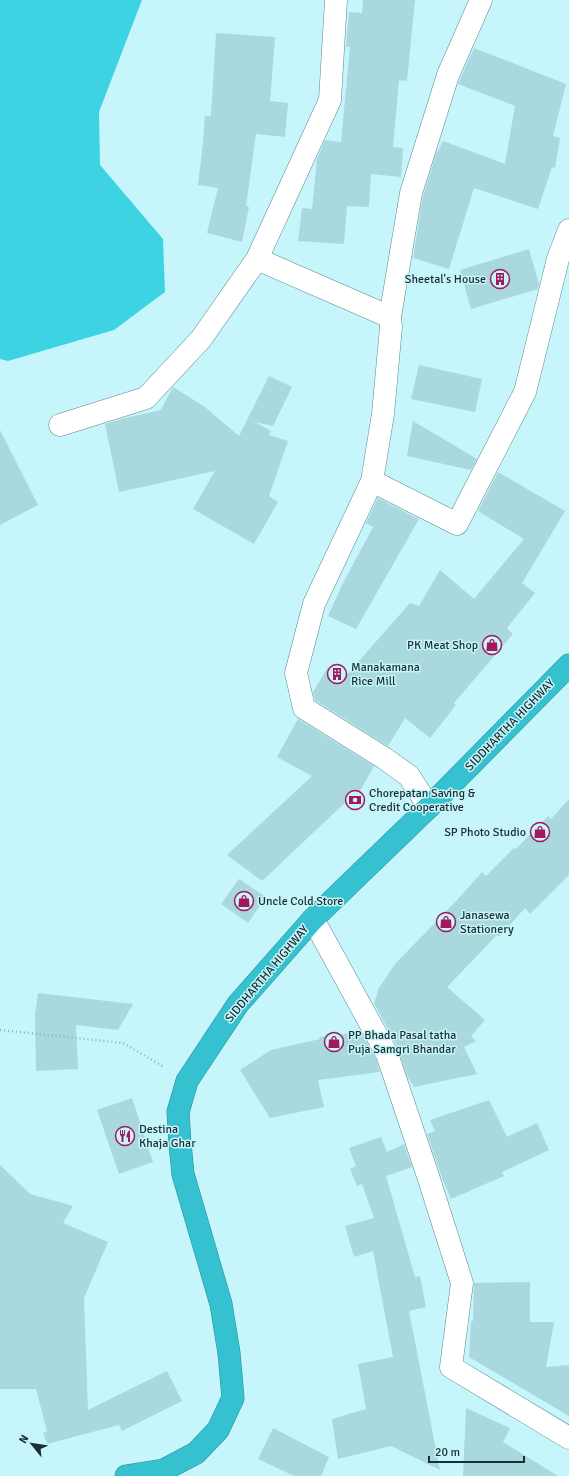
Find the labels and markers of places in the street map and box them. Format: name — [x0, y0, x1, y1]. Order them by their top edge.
building icon: Sheetal's House — [489, 268, 511, 290]
place label: Sheetal's House — [405, 272, 486, 287]
shop icon: PK Meat Shop — [481, 634, 503, 656]
place label: PK Meat Shop — [407, 638, 478, 653]
place label: Manakamana Rice Mill — [351, 660, 420, 689]
building icon: Manakamana Rice Mill — [326, 663, 348, 685]
place label: Chorepatan Saving & Credit Cooperative — [369, 786, 476, 815]
bank icon: Chorepatan Saving & Credit Cooperative — [344, 789, 366, 811]
shop icon: SP Photo Studio — [529, 821, 551, 843]
place label: SP Photo Studio — [444, 825, 526, 840]
shop icon: Uncle Cold Store — [233, 890, 255, 912]
place label: Uncle Cold Store — [258, 894, 343, 909]
place label: Janasewa Stationery — [460, 908, 514, 937]
shop icon: Janasewa Stationery — [435, 911, 457, 933]
place label: PP Bhada Pasal tatha Puja Samgri Bhandar — [348, 1028, 456, 1057]
shop icon: PP Bhada Pasal tatha Puja Samgri Bhandar — [323, 1031, 345, 1053]
place label: Destina Khaja Ghar — [139, 1122, 196, 1151]
restaurant icon: Destina Khaja Ghar — [114, 1125, 136, 1147]

